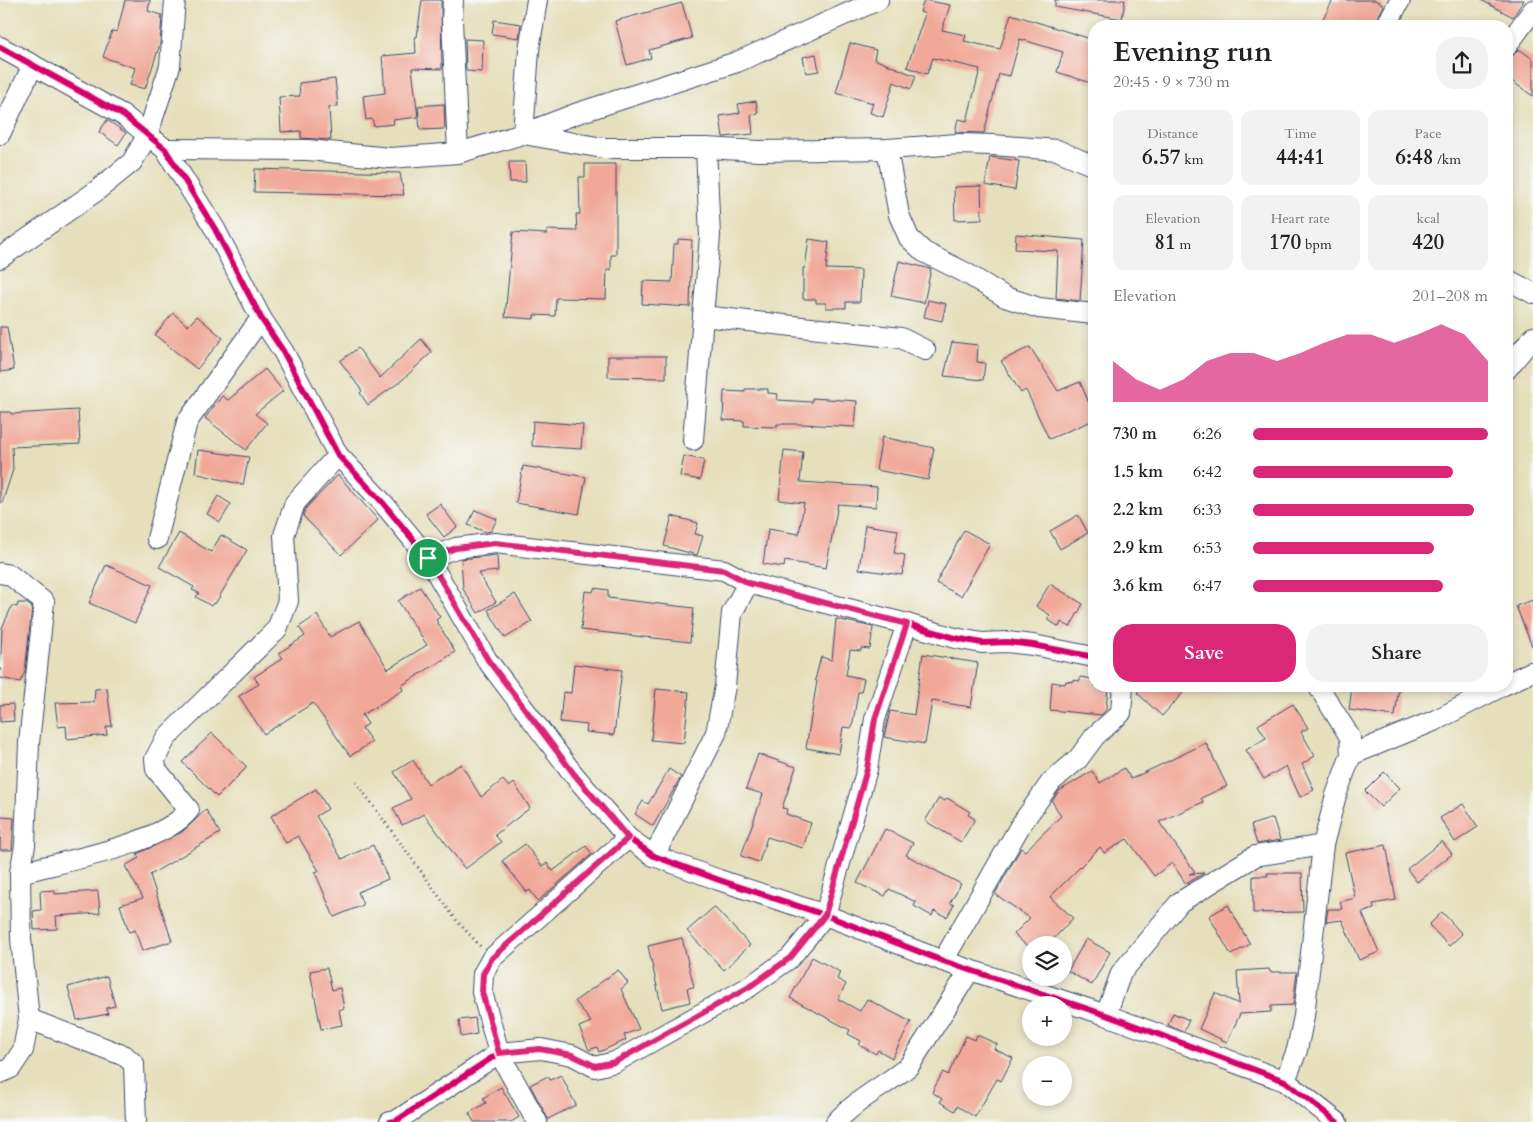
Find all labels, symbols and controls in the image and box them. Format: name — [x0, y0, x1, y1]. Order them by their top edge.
text: Evening run — [1113, 33, 1272, 71]
button: share — [1436, 37, 1488, 89]
text: 20:45 · 9 × 730 m — [1113, 71, 1230, 93]
text: Distance — [1147, 124, 1198, 143]
text: Time — [1284, 124, 1317, 143]
text: Pace — [1415, 124, 1442, 143]
text: 6.57 — [1142, 143, 1180, 172]
text: 44:41 — [1276, 143, 1325, 172]
text: 6:48 — [1395, 143, 1434, 172]
text: km — [1180, 150, 1204, 169]
text: /km — [1434, 150, 1461, 169]
text: Elevation — [1145, 209, 1201, 228]
text: Heart rate — [1271, 209, 1330, 228]
text: kcal — [1416, 209, 1440, 228]
text: 81 — [1154, 228, 1176, 257]
text: 170 — [1269, 228, 1301, 257]
text: 420 — [1412, 228, 1444, 257]
text: m — [1176, 235, 1191, 254]
text: bpm — [1301, 235, 1332, 254]
text: Elevation — [1113, 285, 1177, 307]
text: 201–208 m — [1412, 285, 1488, 307]
text: 730 m — [1113, 423, 1157, 445]
text: 6:26 — [1193, 423, 1222, 445]
text: 1.5 km — [1113, 461, 1163, 483]
text: 6:42 — [1193, 461, 1222, 483]
text: 2.2 km — [1113, 499, 1163, 521]
text: 6:33 — [1193, 499, 1222, 521]
pin — [407, 537, 449, 579]
text: 2.9 km — [1113, 537, 1163, 559]
text: 6:53 — [1193, 537, 1222, 559]
icon: arrive — [414, 544, 442, 572]
text: 3.6 km — [1113, 575, 1163, 597]
text: 6:47 — [1193, 575, 1222, 597]
button: Save — [1113, 624, 1296, 682]
button: Share — [1306, 624, 1488, 682]
map controls — [1022, 936, 1072, 1106]
button: layers — [1022, 936, 1072, 986]
button: + — [1022, 996, 1072, 1046]
button: − — [1022, 1056, 1072, 1106]

